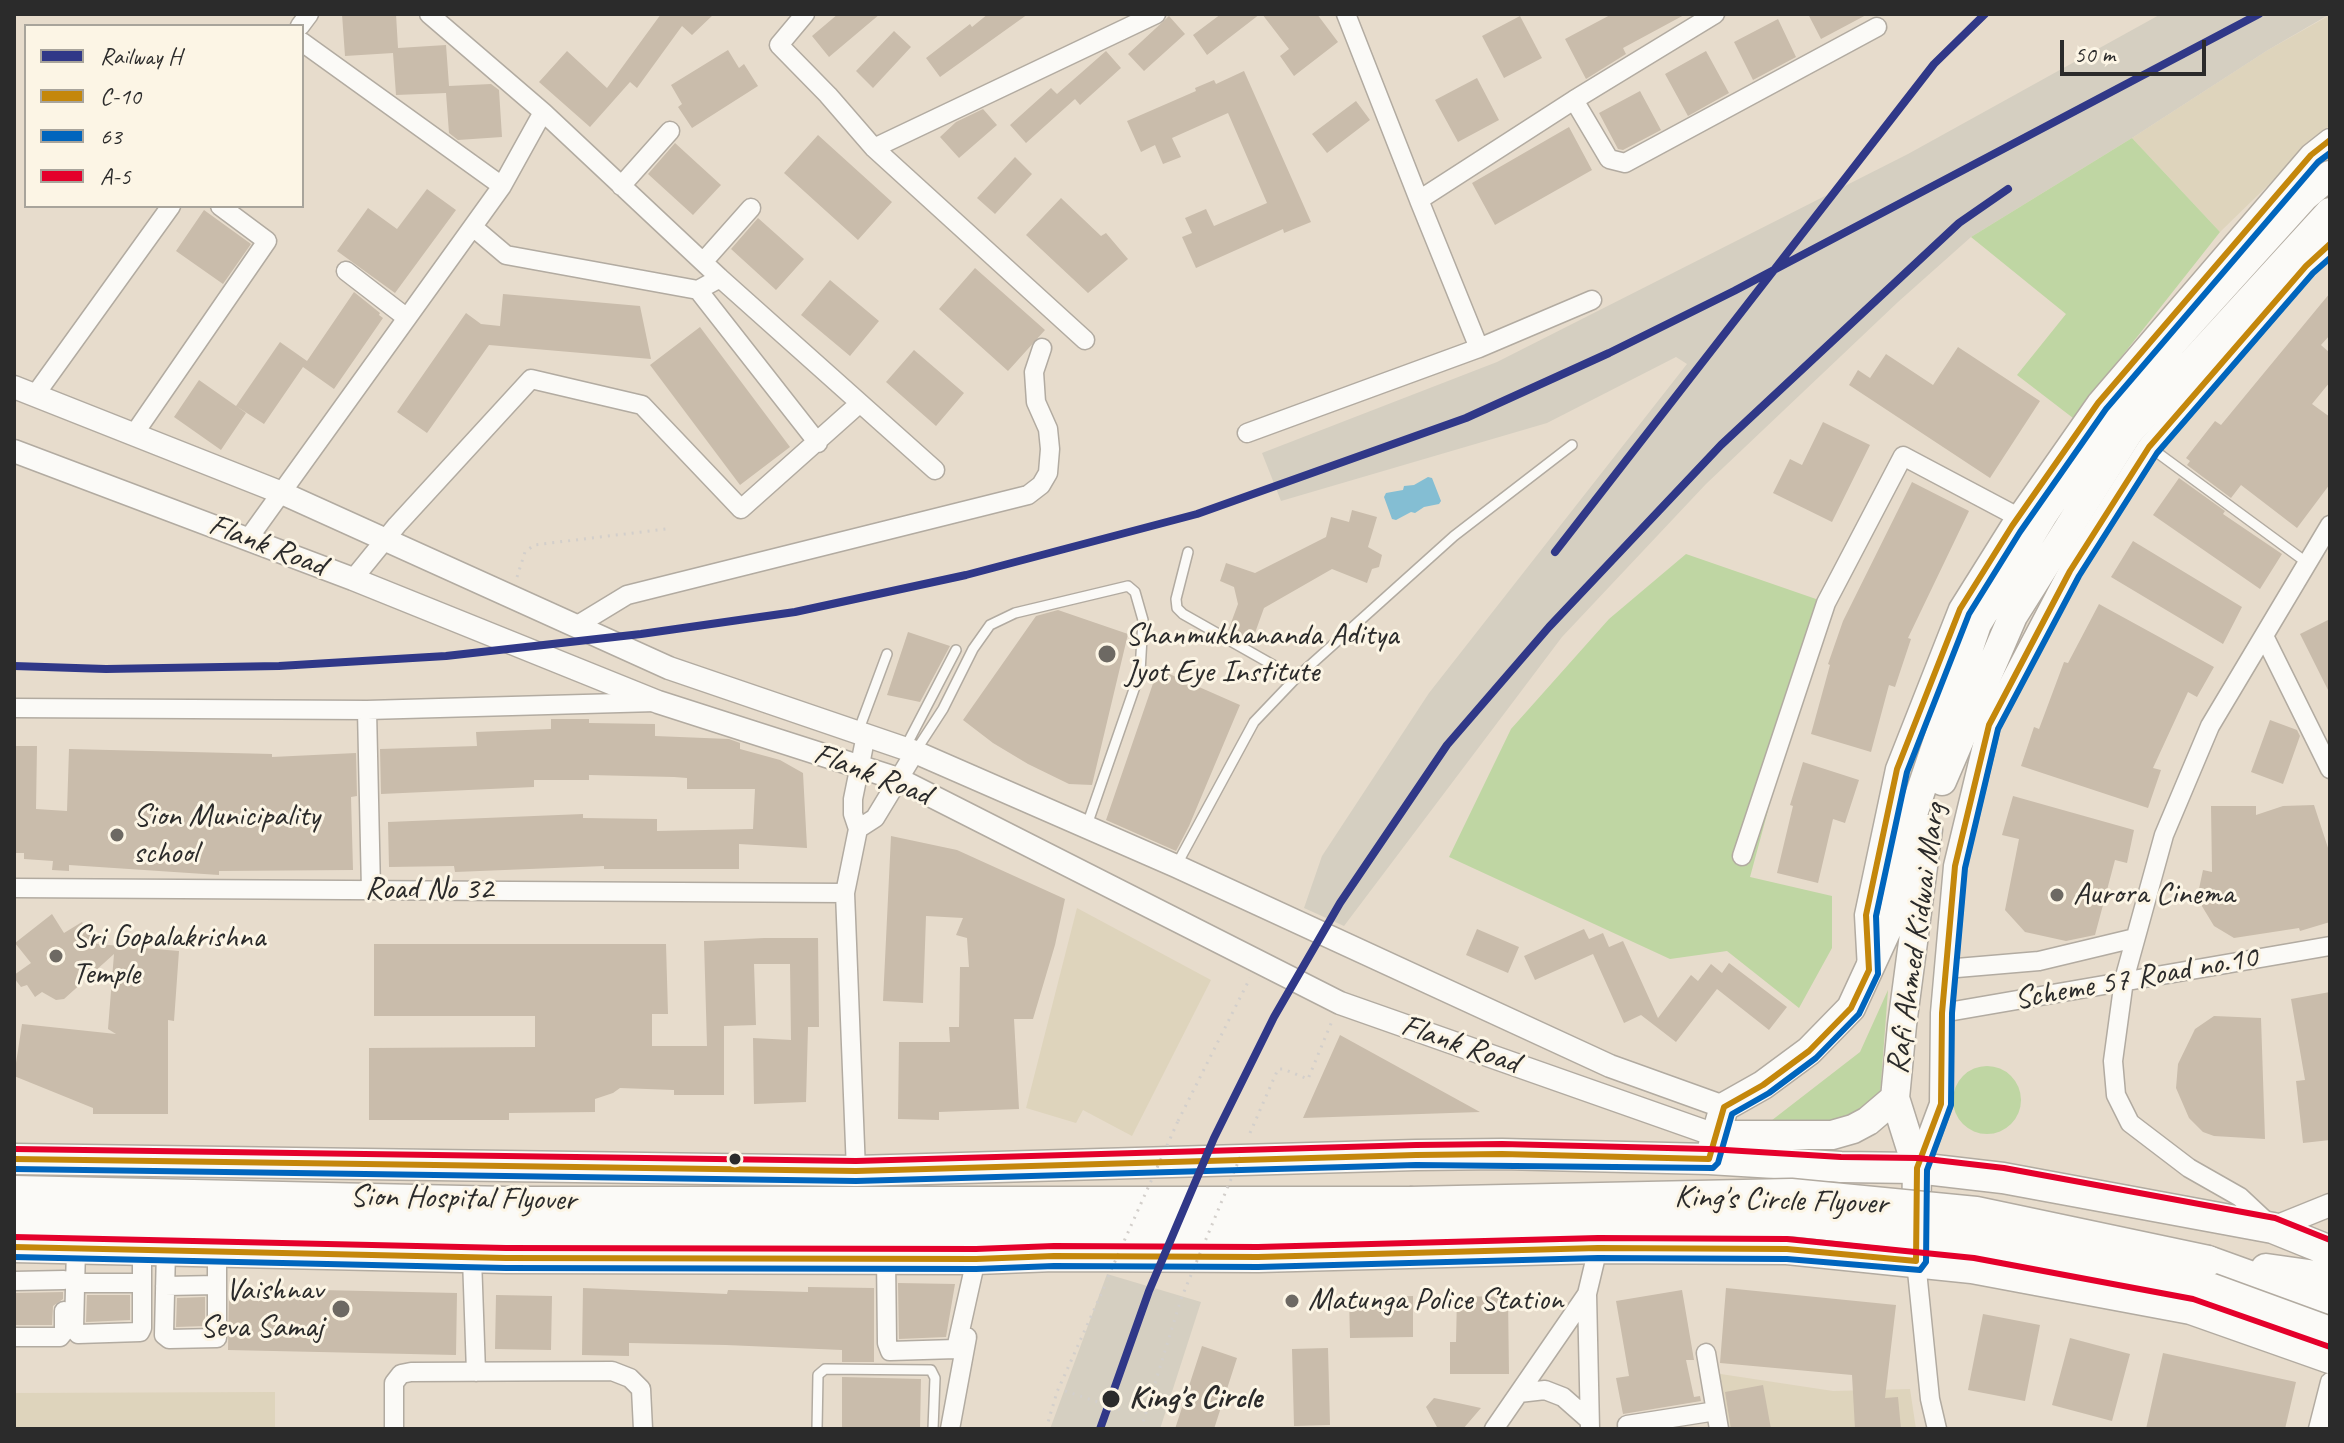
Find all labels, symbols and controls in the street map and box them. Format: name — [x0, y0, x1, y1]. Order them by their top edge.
legend — [24, 24, 304, 208]
scale bar — [2064, 24, 2210, 74]
text: 50 m — [2074, 39, 2115, 69]
text: Railway H — [100, 41, 181, 71]
text: C-10 — [100, 81, 141, 111]
text: 63 — [100, 121, 122, 151]
text: A-5 — [100, 161, 131, 191]
street label: Flank Road — [203, 506, 331, 586]
place label: Shanmukhananda Aditya Jyot Eye Institute — [1125, 617, 1398, 692]
marker: Shanmukhananda Aditya Jyot Eye Institute — [1096, 643, 1118, 665]
street label: Flank Road — [808, 735, 936, 815]
place label: Sion Municipality school — [133, 798, 320, 873]
street label: Rafi Ahmed Kidwai Marg — [1879, 801, 1955, 1077]
marker: Sion Municipality school — [108, 826, 126, 844]
street label: Road No 32 — [365, 871, 493, 909]
place label: Aurora Cinema — [2073, 876, 2234, 914]
marker: Aurora Cinema — [2048, 886, 2066, 904]
place label: Sri Gopalakrishna Temple — [72, 919, 265, 994]
street label: Scheme 57 Road no.10 — [2012, 939, 2260, 1019]
marker: Sri Gopalakrishna Temple — [47, 947, 65, 965]
street label: Flank Road — [1396, 1007, 1524, 1083]
unlabelled marker — [727, 1151, 743, 1167]
street label: Sion Hospital Flyover — [350, 1178, 576, 1220]
street label: King's Circle Flyover — [1674, 1178, 1888, 1224]
place label: Vaishnav Seva Samaj — [200, 1272, 323, 1347]
place label: Matunga Police Station — [1308, 1282, 1563, 1320]
marker: Matunga Police Station — [1283, 1292, 1301, 1310]
marker: Vaishnav Seva Samaj — [330, 1298, 352, 1320]
place label: King's Circle — [1129, 1380, 1262, 1418]
marker: King's Circle — [1100, 1388, 1122, 1410]

